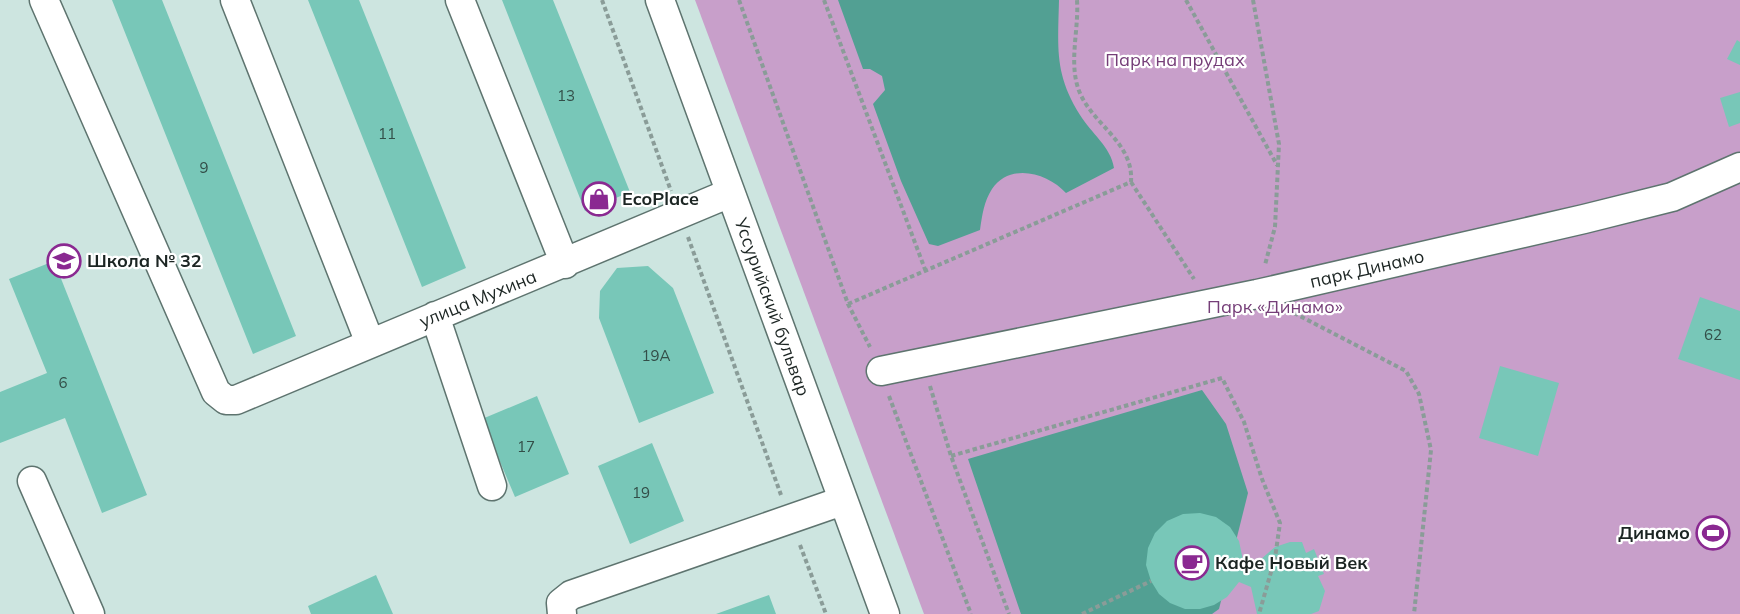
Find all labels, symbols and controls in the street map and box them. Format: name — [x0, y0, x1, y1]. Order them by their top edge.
park label: Парк на прудах — [1105, 48, 1245, 71]
house number: 13 — [557, 86, 575, 105]
house number: 11 — [378, 124, 396, 143]
house number: 9 — [199, 158, 209, 177]
shop icon: EcoPlace — [581, 181, 617, 217]
place label: EcoPlace — [622, 187, 699, 210]
street label: Уссурийский бульвар — [729, 214, 815, 399]
school or university icon: Школа № 32 — [46, 243, 82, 279]
street label: парк Динамо — [1308, 244, 1426, 293]
place label: Школа № 32 — [87, 249, 202, 272]
street label: улица Мухина — [416, 265, 540, 333]
park label: Парк «Динамо» — [1207, 295, 1343, 318]
house number: 62 — [1704, 325, 1722, 344]
house number: 19А — [641, 346, 671, 365]
house number: 6 — [58, 373, 68, 392]
house number: 17 — [517, 437, 535, 456]
house number: 19 — [632, 483, 650, 502]
sports icon: Динамо — [1695, 515, 1731, 551]
place label: Динамо — [1618, 521, 1690, 544]
cafe icon: Кафе Новый Век — [1174, 545, 1210, 581]
place label: Кафе Новый Век — [1215, 551, 1368, 574]

